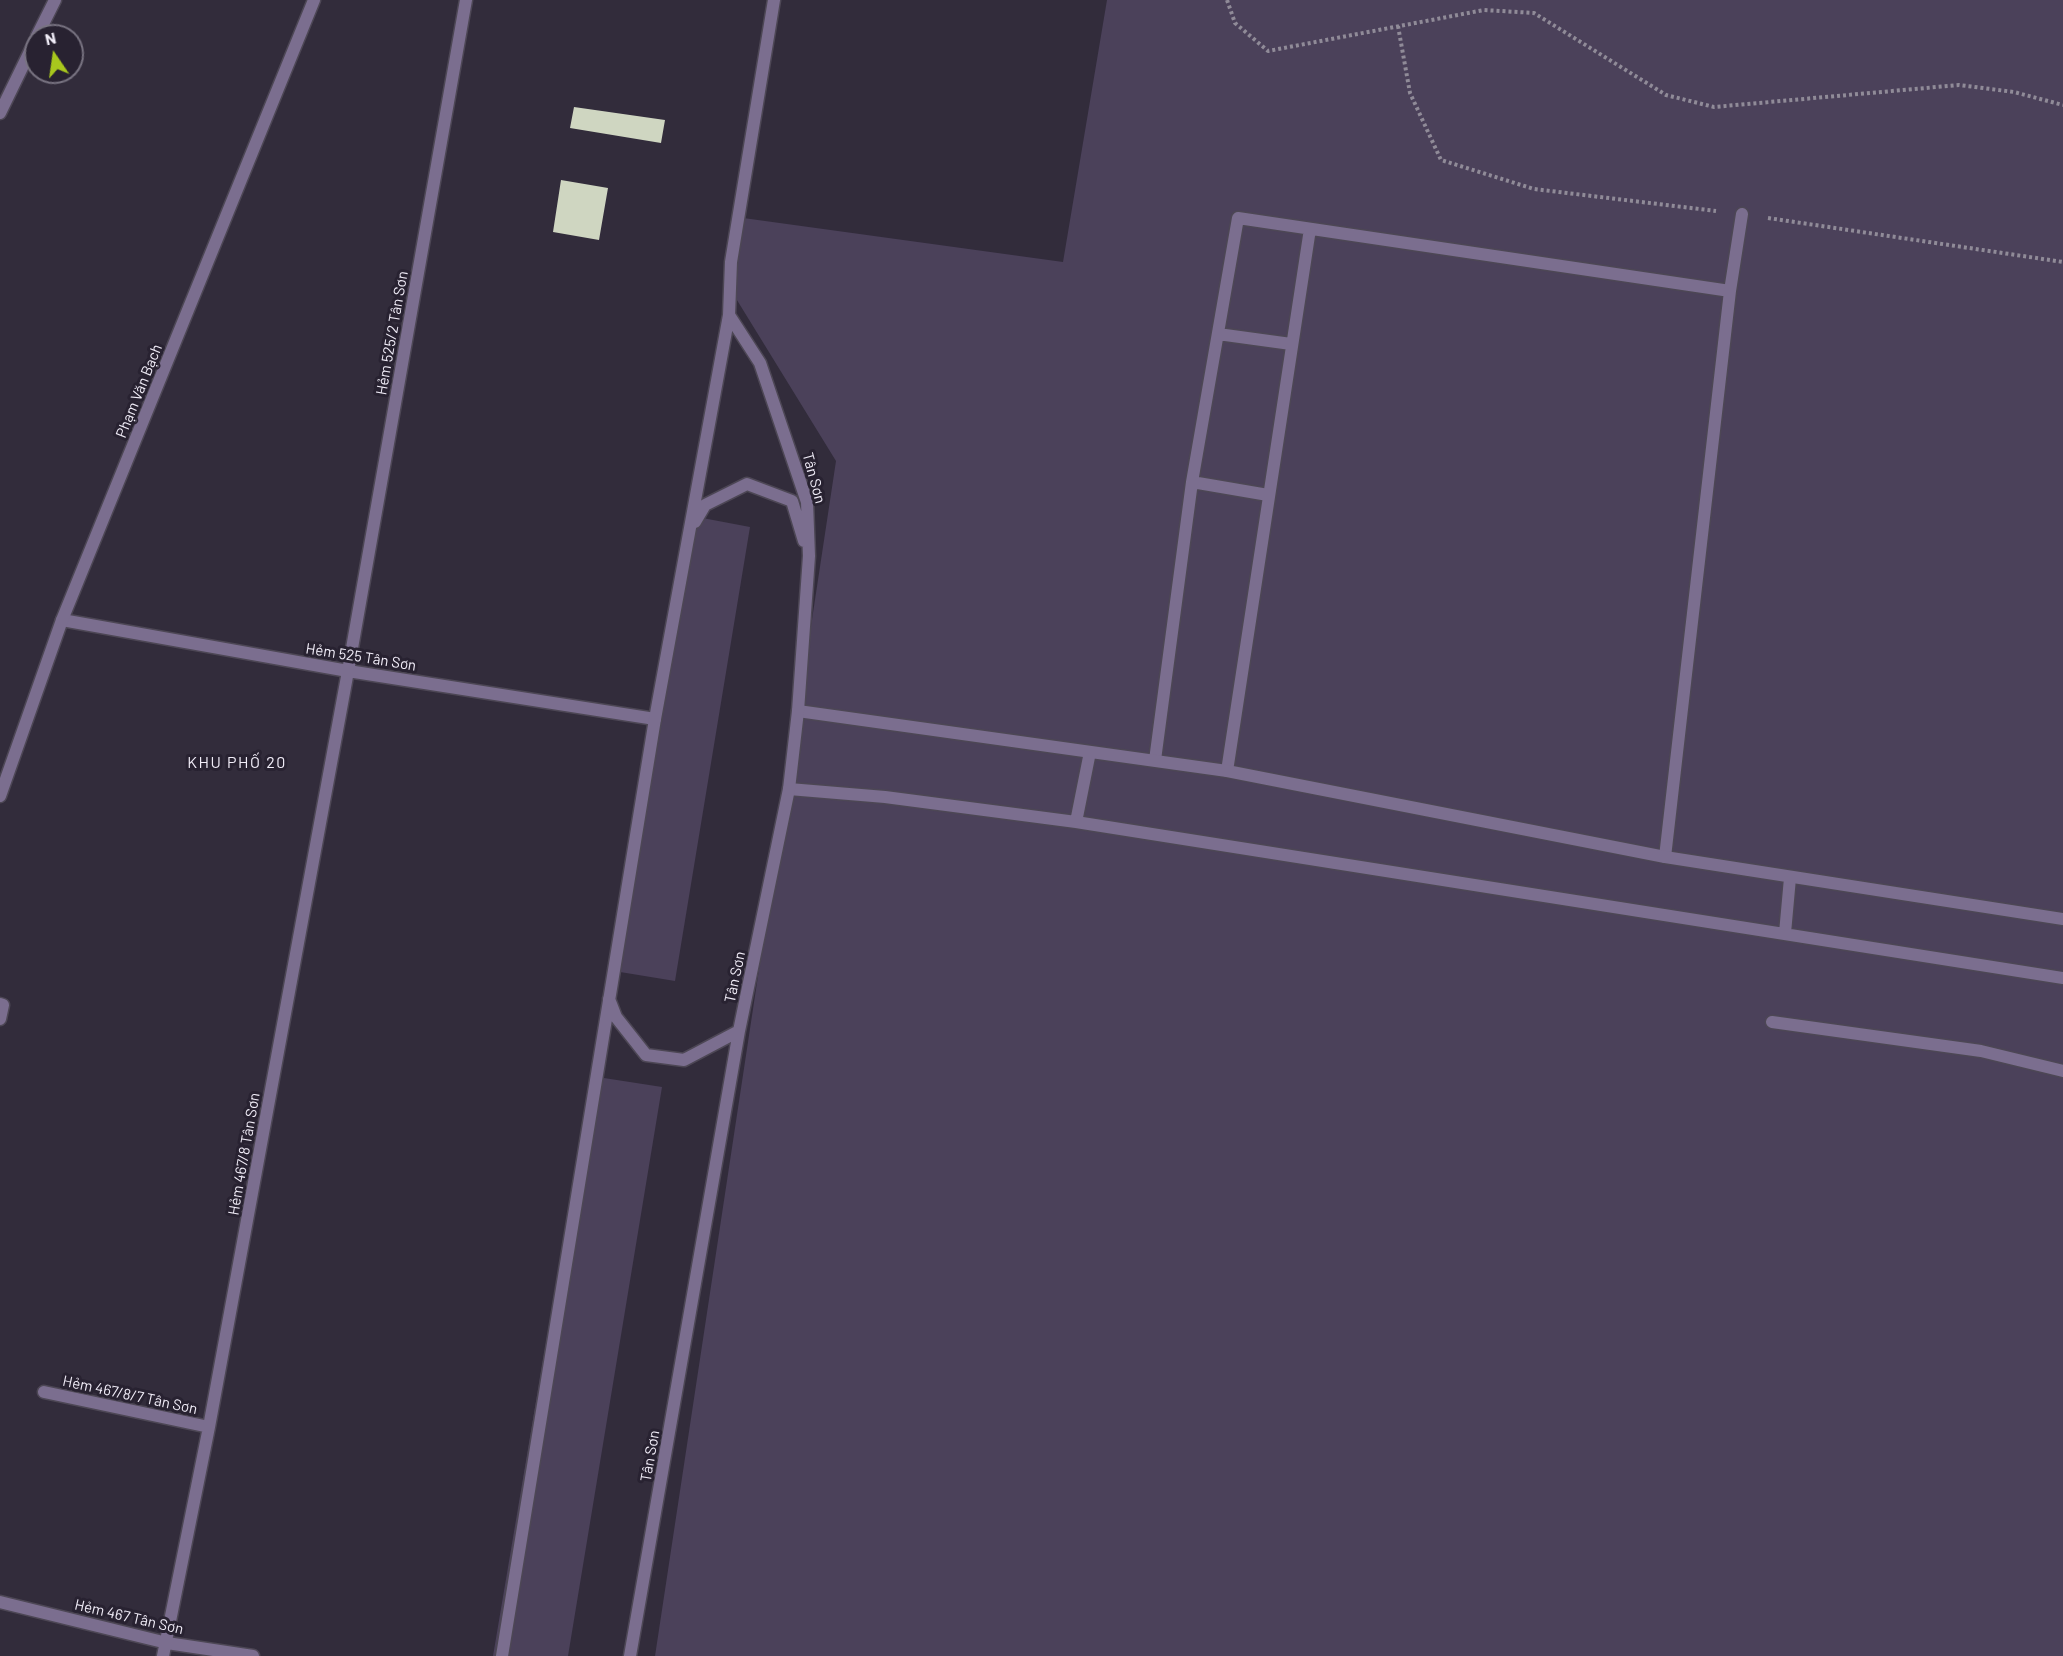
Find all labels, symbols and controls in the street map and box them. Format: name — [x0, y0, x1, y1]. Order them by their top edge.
north arrow — [24, 24, 84, 84]
text: N — [43, 27, 58, 48]
street label: Hẻm 525/2 Tân Sơn — [372, 270, 412, 396]
street label: Phạm Văn Bạch — [112, 341, 166, 441]
street label: Tân Sơn — [799, 451, 829, 505]
street label: Hẻm 525 Tân Sơn — [304, 639, 418, 675]
district label: KHU PHỐ 20 — [187, 753, 287, 773]
street label: Tân Sơn — [721, 950, 749, 1004]
street label: Hẻm 467/8 Tân Sơn — [224, 1091, 264, 1217]
street label: Hẻm 467/8/7 Tân Sơn — [61, 1372, 199, 1418]
street label: Tân Sơn — [637, 1429, 663, 1483]
street label: Hẻm 467 Tân Sơn — [73, 1596, 185, 1638]

